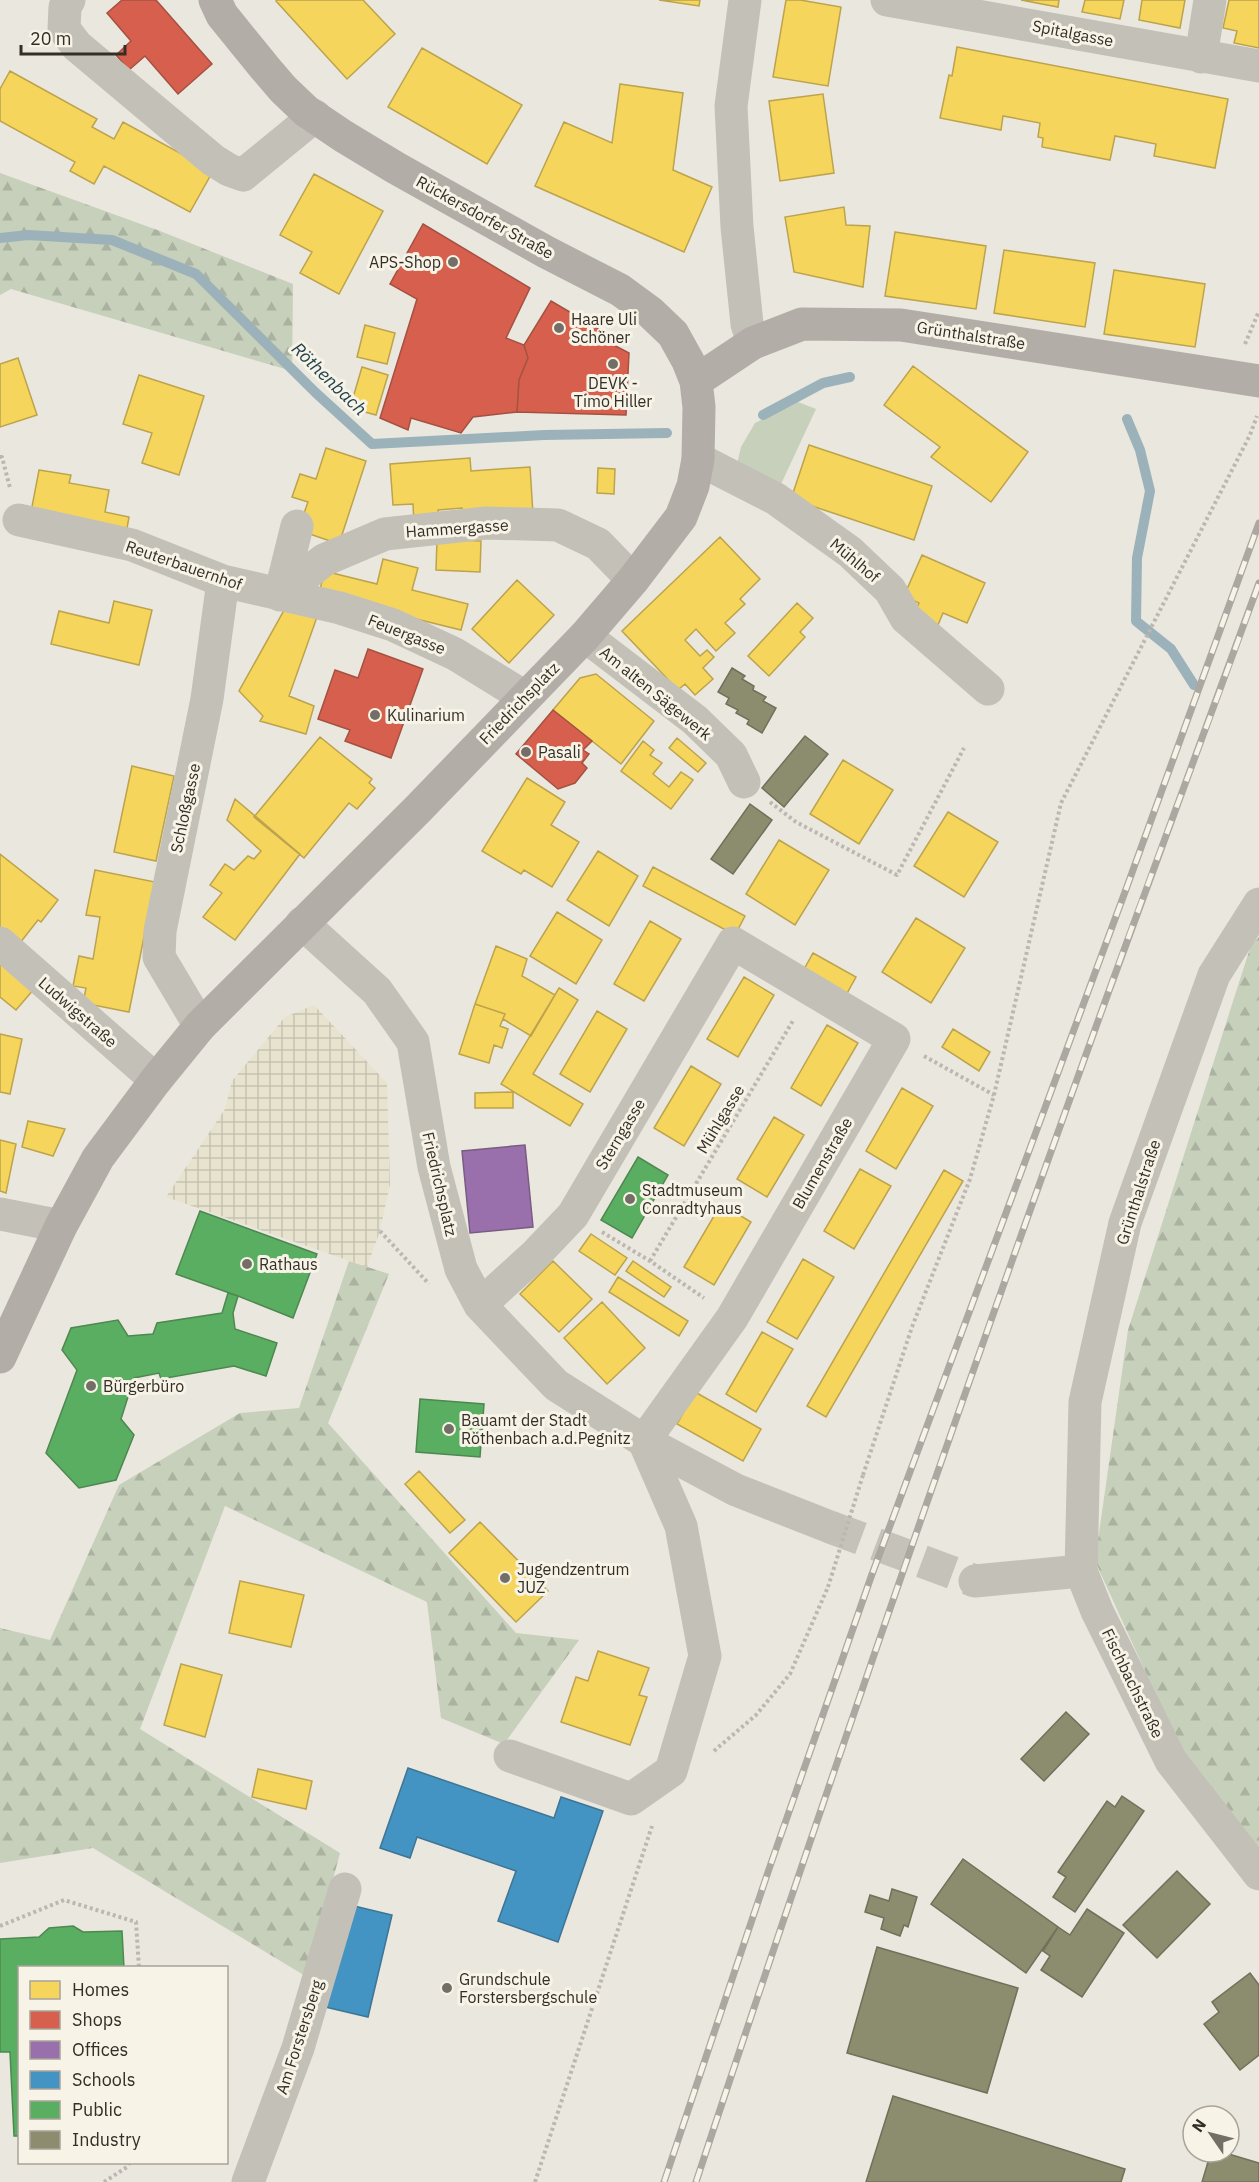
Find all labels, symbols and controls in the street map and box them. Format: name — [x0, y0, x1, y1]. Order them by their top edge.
street label: Spitalgasse — [1031, 15, 1116, 51]
scale bar — [21, 18, 124, 56]
text: 20 m — [30, 27, 72, 50]
street label: Rückersdorfer Straße — [413, 171, 557, 263]
place label: APS-Shop — [369, 252, 441, 272]
marker: APS-Shop — [446, 255, 460, 269]
place label: Haare Uli Schöner — [571, 309, 637, 347]
street label: Grünthalstraße — [915, 317, 1027, 353]
marker: Haare Uli Schöner — [552, 321, 566, 335]
water label: Röthenbach — [287, 337, 372, 420]
marker: DEVK - Timo Hiller — [606, 357, 620, 371]
place label: DEVK - Timo Hiller — [574, 373, 652, 411]
street label: Hammergasse — [405, 514, 509, 542]
street label: Mühlhof — [826, 533, 884, 587]
street label: Reuterbauernhof — [123, 536, 245, 594]
street label: Feuergasse — [365, 609, 449, 659]
street label: Am alten Sägewerk — [596, 642, 716, 745]
street label: Friedrichsplatz — [475, 658, 563, 748]
place label: Kulinarium — [387, 705, 465, 725]
marker: Kulinarium — [368, 708, 382, 722]
place label: Pasali — [538, 742, 581, 762]
marker: Pasali — [519, 745, 533, 759]
street label: Schloßgasse — [166, 761, 204, 855]
street label: Ludwigstraße — [35, 972, 122, 1052]
street label: Mühlgasse — [692, 1081, 748, 1157]
street label: Sterngasse — [591, 1094, 649, 1173]
street label: Blumenstraße — [788, 1113, 856, 1212]
street label: Friedrichsplatz — [418, 1130, 462, 1238]
street label: Grünthalstraße — [1112, 1137, 1164, 1247]
place label: Stadtmuseum Conradtyhaus — [642, 1180, 743, 1218]
marker: Stadtmuseum Conradtyhaus — [623, 1192, 637, 1206]
place label: Rathaus — [259, 1254, 318, 1274]
marker: Rathaus — [240, 1257, 254, 1271]
place label: Bürgerbüro — [103, 1376, 184, 1396]
marker: Bürgerbüro — [84, 1379, 98, 1393]
place label: Bauamt der Stadt Röthenbach a.d.Pegnitz — [461, 1410, 630, 1448]
marker: Bauamt der Stadt Röthenbach a.d.Pegnitz — [442, 1422, 456, 1436]
place label: Jugendzentrum JUZ — [517, 1559, 629, 1597]
marker: Jugendzentrum JUZ — [498, 1571, 512, 1585]
street label: Fischbachstraße — [1098, 1625, 1168, 1741]
legend — [18, 1966, 228, 2164]
place label: Grundschule Forstersbergschule — [459, 1969, 597, 2007]
street label: Am Forstersberg — [271, 1977, 327, 2097]
text: Homes — [72, 1978, 129, 2001]
marker: Grundschule Forstersbergschule — [440, 1981, 454, 1995]
text: Shops — [72, 2008, 122, 2031]
text: Offices — [72, 2038, 128, 2061]
text: Schools — [72, 2068, 136, 2091]
text: Public — [72, 2098, 122, 2121]
north arrow — [1181, 2104, 1241, 2164]
text: N — [1187, 2115, 1210, 2136]
text: Industry — [72, 2128, 141, 2151]

